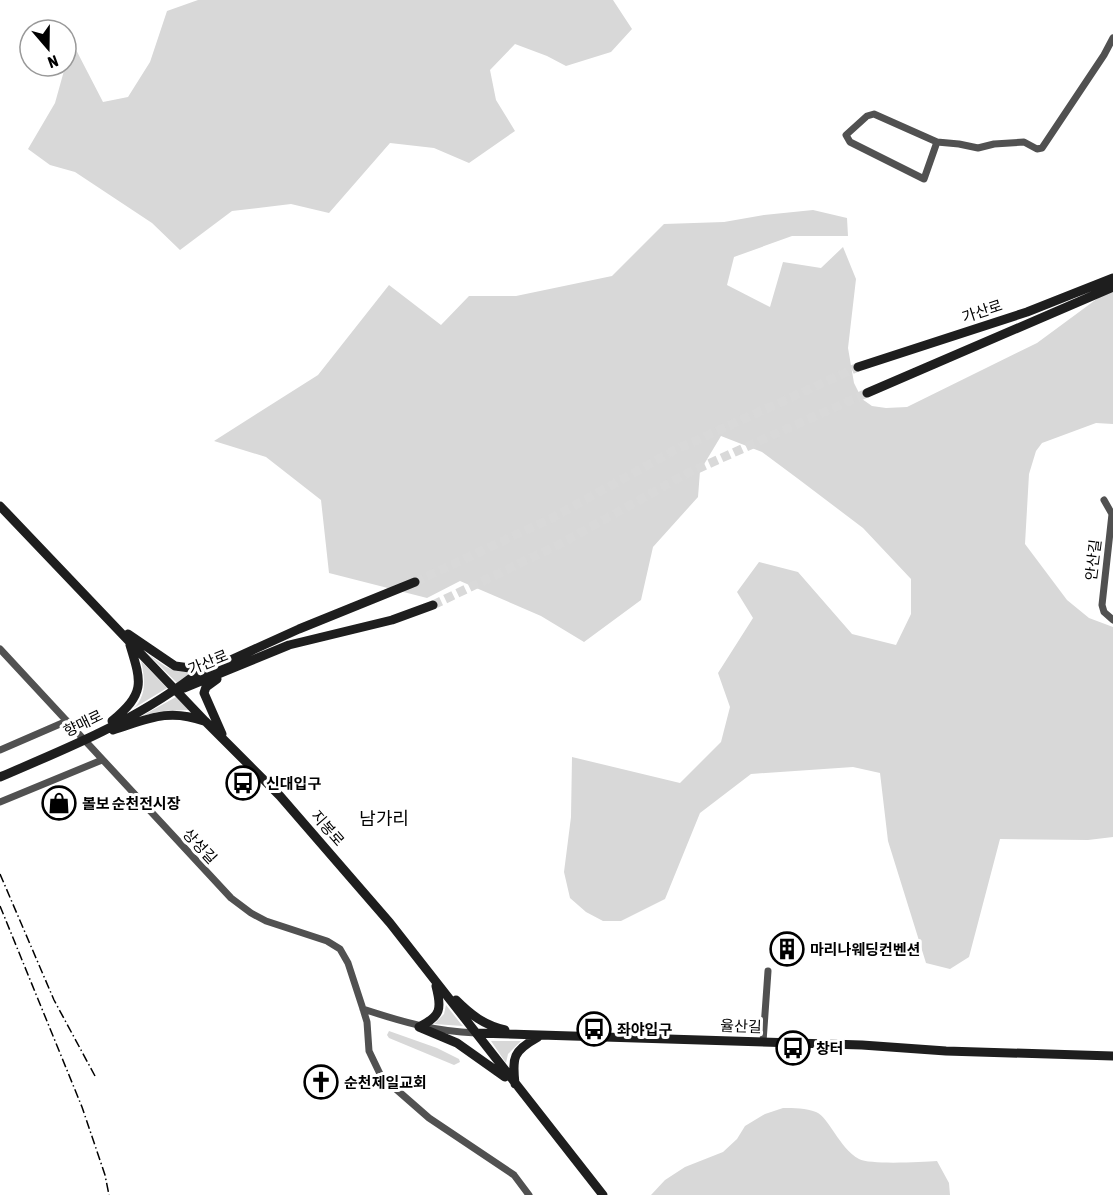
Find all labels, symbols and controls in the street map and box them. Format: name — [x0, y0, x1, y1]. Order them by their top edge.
north arrow — [18, 18, 78, 78]
text: N — [46, 52, 61, 72]
street label: 가산로 — [960, 297, 1004, 325]
street label: 안산길 — [1082, 538, 1104, 582]
street label: 가산로 — [186, 646, 230, 678]
street label: 향매로 — [61, 706, 105, 740]
bus stop icon: 신대입구 — [225, 765, 261, 801]
place label: 신대입구 — [266, 775, 321, 792]
shop icon: 볼보 순천전시장 — [41, 785, 77, 821]
place label: 볼보 순천전시장 — [82, 795, 181, 812]
street label: 지봉로 — [308, 807, 348, 849]
district label: 남가리 — [359, 808, 409, 829]
street label: 상성길 — [180, 825, 220, 867]
building icon: 마리나웨딩컨벤션 — [769, 931, 805, 967]
place label: 마리나웨딩컨벤션 — [810, 941, 920, 958]
bus stop icon: 좌야입구 — [576, 1011, 612, 1047]
street label: 율산길 — [720, 1017, 762, 1035]
place label: 좌야입구 — [617, 1021, 672, 1038]
bus stop icon: 창터 — [775, 1030, 811, 1066]
place label: 창터 — [816, 1040, 844, 1057]
church icon: 순천제일교회 — [303, 1064, 339, 1100]
place label: 순천제일교회 — [344, 1074, 427, 1091]

